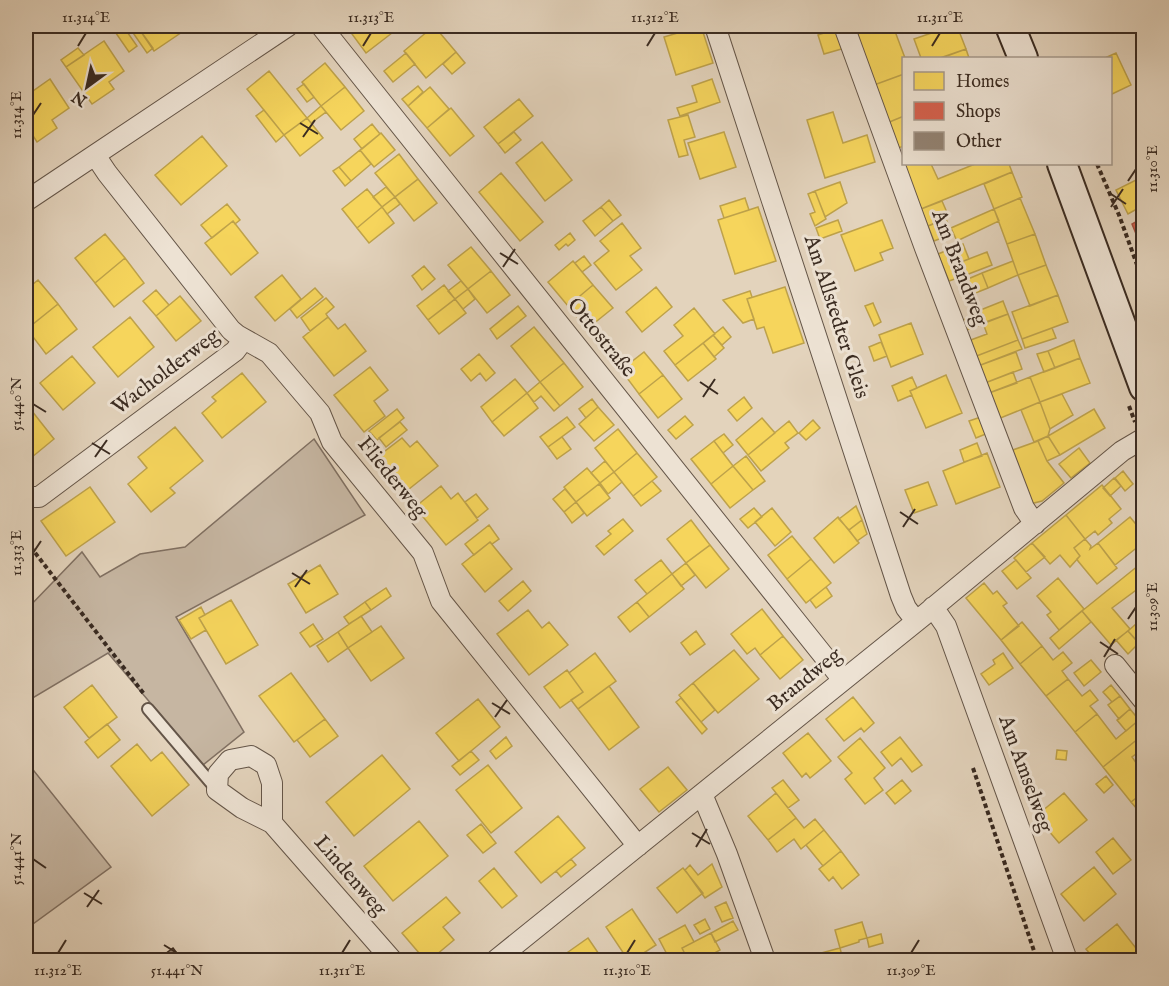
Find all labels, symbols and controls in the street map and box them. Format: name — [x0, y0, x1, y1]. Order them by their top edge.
text: 11.314°E — [62, 8, 110, 27]
text: 11.313°E — [348, 8, 394, 27]
text: 11.312°E — [631, 8, 679, 27]
text: 11.311°E — [917, 8, 963, 27]
north arrow — [57, 57, 117, 117]
legend — [902, 57, 1112, 165]
text: Homes — [956, 71, 1009, 94]
text: N — [69, 86, 92, 111]
text: 11.314°E — [7, 91, 26, 139]
text: Shops — [956, 101, 1001, 124]
text: Other — [956, 131, 1002, 154]
text: 11.310°E — [1143, 145, 1162, 193]
street label: Am Brandweg — [924, 205, 994, 331]
street label: Am Allstedter Gleis — [797, 231, 875, 402]
street label: Ottostraße — [561, 293, 642, 384]
street label: Wacholderweg — [107, 322, 226, 421]
text: 51.440°N — [7, 377, 26, 431]
street label: Fliederweg — [351, 432, 434, 525]
text: 11.313°E — [7, 530, 26, 576]
text: 11.309°E — [1143, 582, 1162, 632]
street label: Brandweg — [762, 642, 848, 718]
street label: Am Amselweg — [991, 711, 1059, 837]
street label: Lindenweg — [308, 830, 393, 922]
text: 51.441°N — [7, 833, 26, 885]
text: 11.312°E — [34, 961, 82, 980]
text: 51.441°N — [151, 961, 203, 980]
text: 11.311°E — [319, 961, 365, 980]
text: 11.310°E — [603, 961, 651, 980]
text: 11.309°E — [886, 961, 936, 980]

